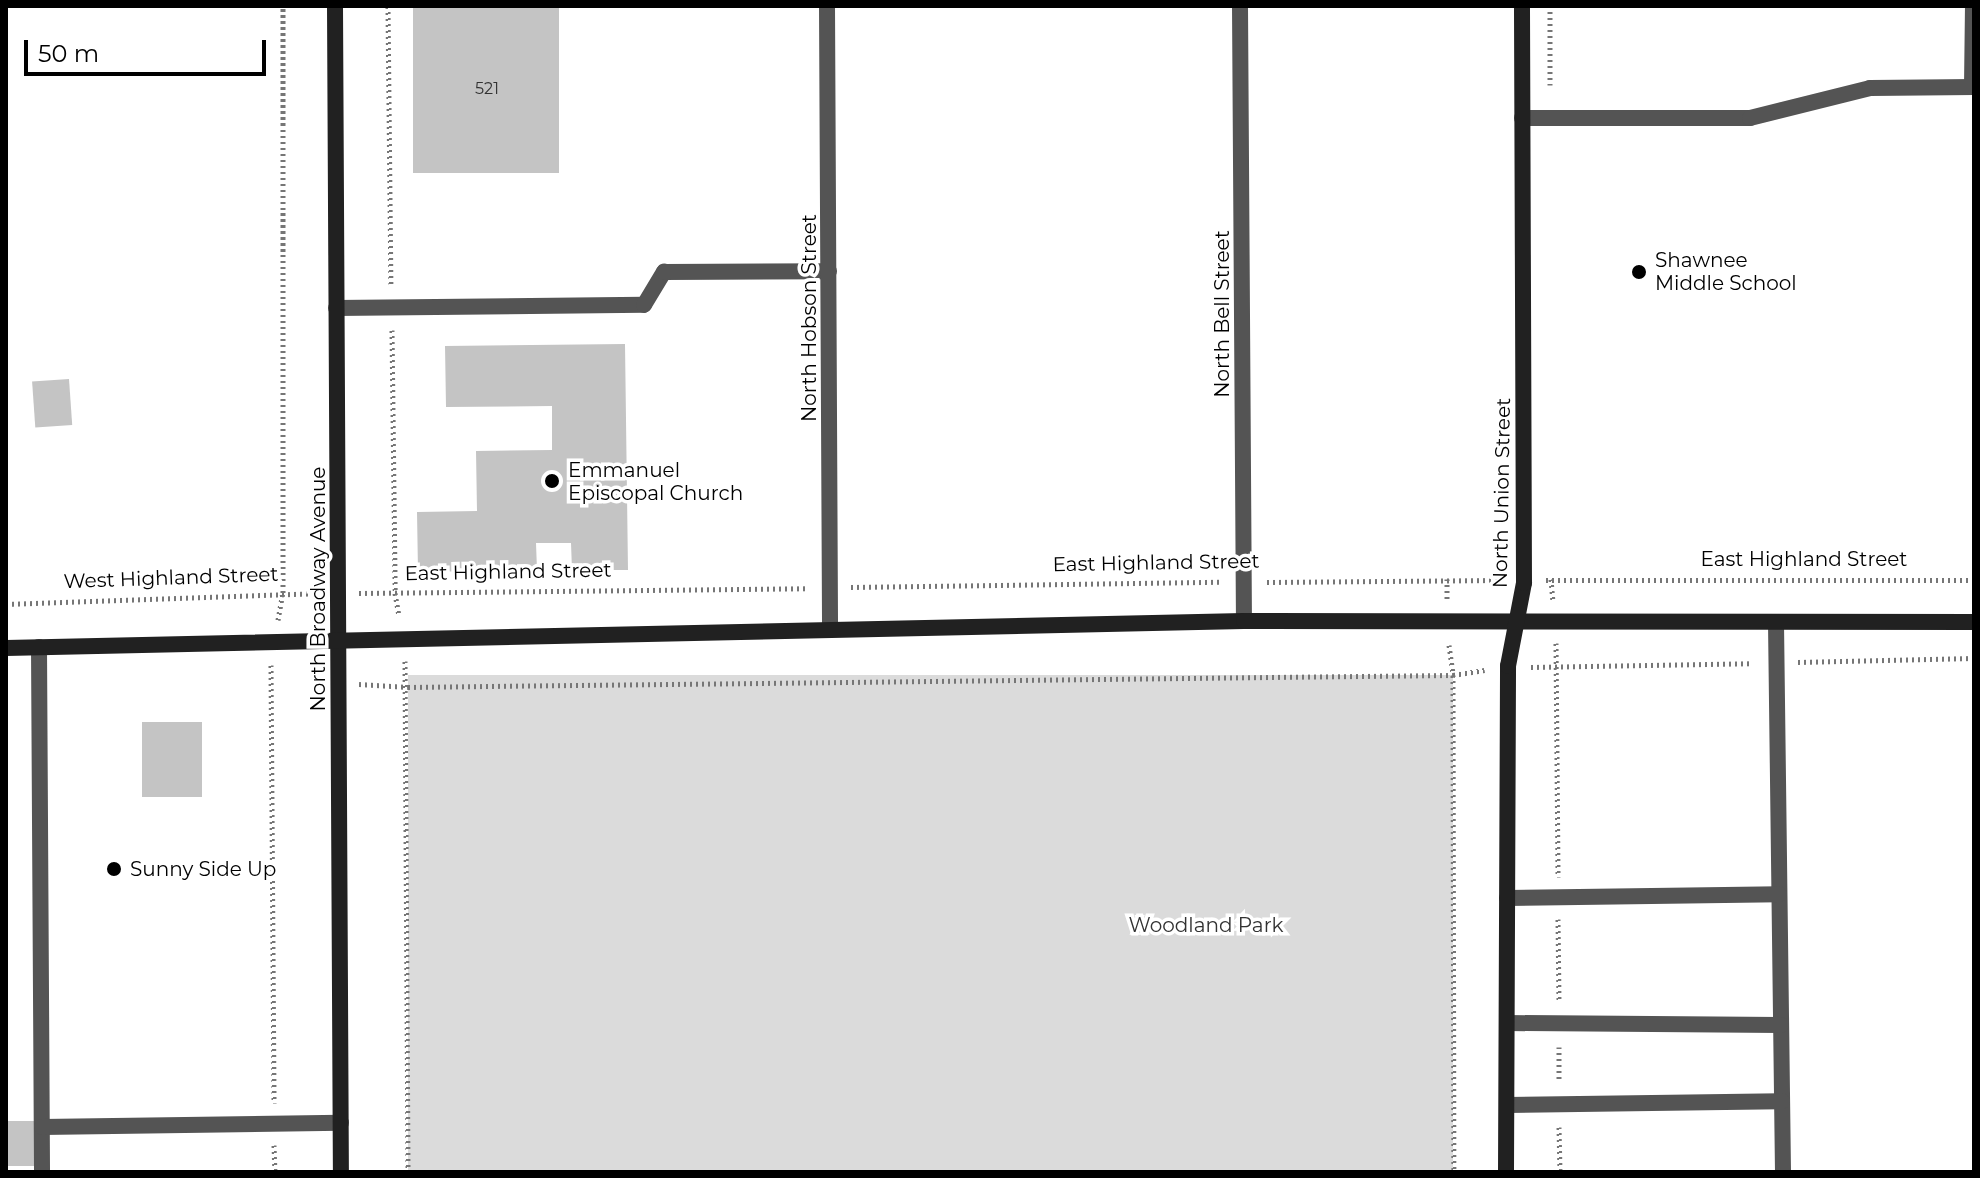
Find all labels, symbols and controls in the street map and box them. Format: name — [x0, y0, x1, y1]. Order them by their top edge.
scale bar — [28, 24, 270, 74]
text: 50 m — [38, 39, 99, 68]
house number: 521 — [475, 79, 499, 99]
street label: North Hobson Street — [797, 214, 821, 422]
street label: North Bell Street — [1210, 230, 1234, 398]
place label: Shawnee Middle School — [1655, 248, 1797, 295]
marker: Shawnee Middle School — [1630, 263, 1648, 281]
street label: North Union Street — [1488, 398, 1516, 588]
place label: Emmanuel Episcopal Church — [568, 458, 743, 505]
street label: North Broadway Avenue — [306, 467, 330, 711]
marker: Emmanuel Episcopal Church — [543, 472, 561, 490]
street label: East Highland Street — [1701, 547, 1907, 571]
street label: East Highland Street — [1052, 549, 1260, 577]
street label: East Highland Street — [404, 558, 612, 586]
street label: West Highland Street — [63, 562, 279, 594]
place label: Sunny Side Up — [130, 857, 276, 881]
marker: Sunny Side Up — [105, 860, 123, 878]
park label: Woodland Park — [1129, 913, 1283, 937]

